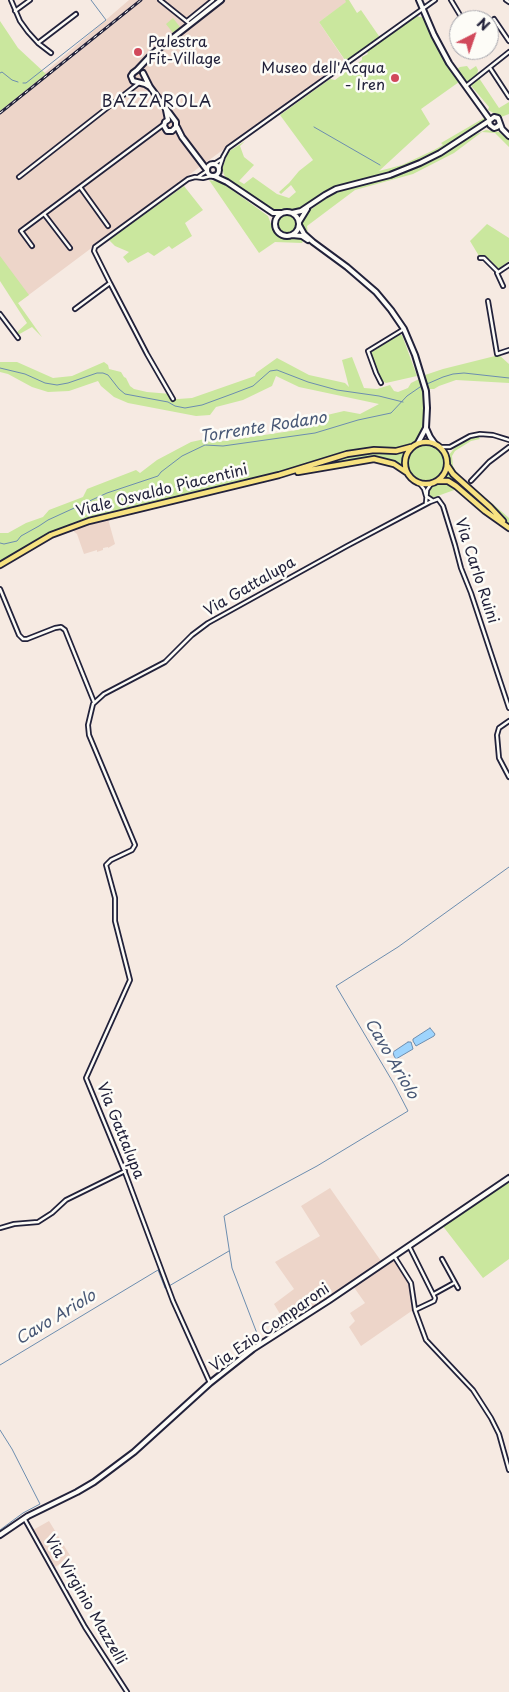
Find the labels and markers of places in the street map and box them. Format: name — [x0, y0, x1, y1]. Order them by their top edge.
place label: Palestra Fit-Village — [148, 34, 221, 69]
marker: Palestra Fit-Village — [132, 46, 144, 58]
place label: Museo dell'Acqua - Iren — [261, 60, 385, 95]
marker: Museo dell'Acqua - Iren — [389, 72, 401, 84]

